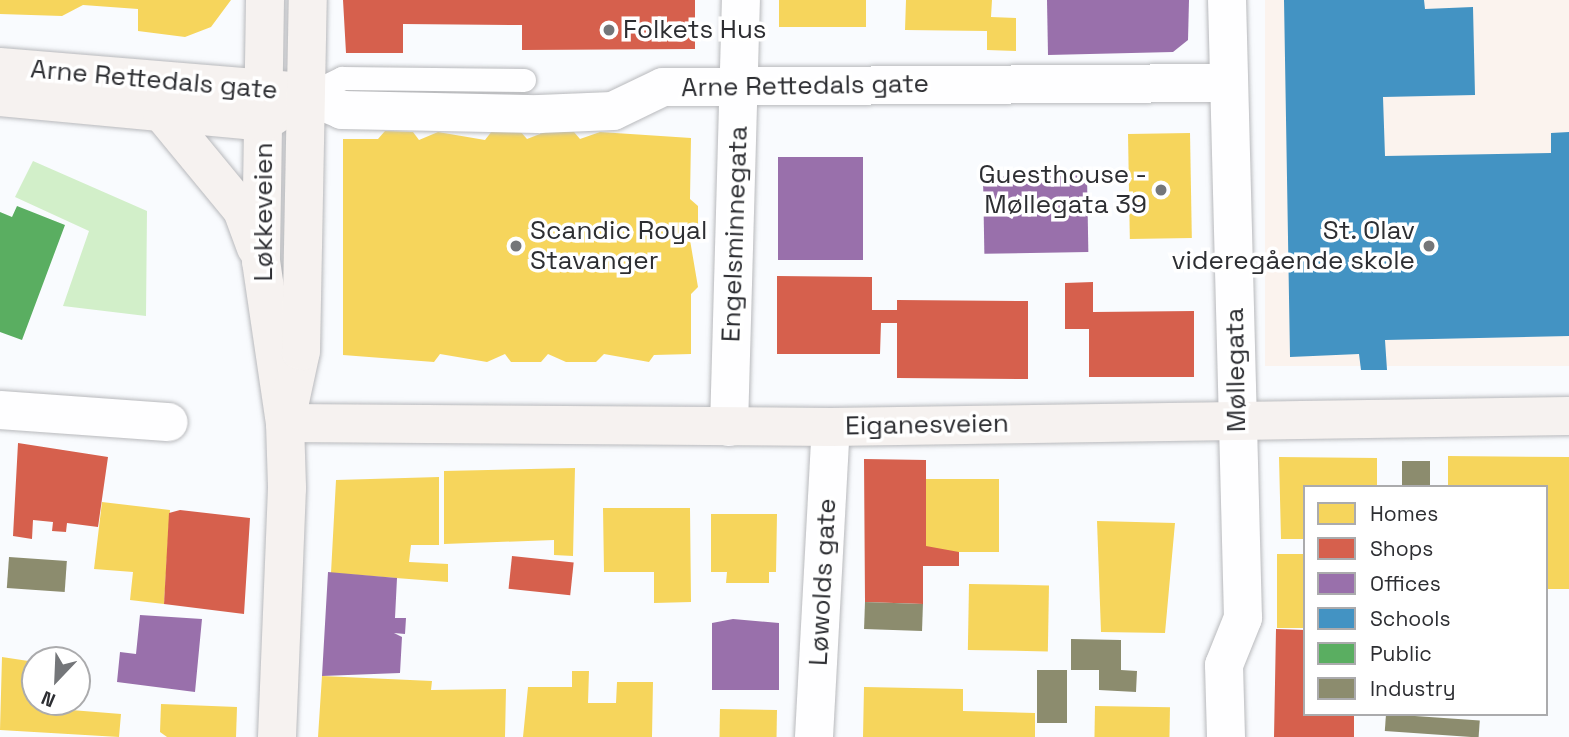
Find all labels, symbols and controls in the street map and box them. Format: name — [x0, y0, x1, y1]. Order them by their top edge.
place label: Folkets Hus — [623, 14, 767, 46]
marker: Folkets Hus — [601, 22, 617, 38]
street label: Arne Rettedals gate — [29, 54, 279, 106]
street label: Arne Rettedals gate — [681, 68, 929, 104]
street label: Engelsminnegata — [716, 125, 754, 343]
street label: Løkkeveien — [248, 143, 280, 281]
place label: Guesthouse - Møllegata 39 — [978, 159, 1147, 220]
marker: Guesthouse - Møllegata 39 — [1153, 182, 1169, 198]
place label: Scandic Royal Stavanger — [530, 215, 707, 276]
place label: St. Olav videregående skole — [1171, 215, 1415, 276]
marker: Scandic Royal Stavanger — [508, 238, 524, 254]
marker: St. Olav videregående skole — [1421, 238, 1437, 254]
street label: Møllegata — [1219, 308, 1253, 432]
street label: Eiganesveien — [845, 408, 1009, 442]
legend — [1303, 485, 1548, 716]
street label: Løwolds gate — [803, 497, 843, 667]
text: Homes — [1370, 500, 1438, 527]
text: Shops — [1370, 535, 1433, 562]
text: Offices — [1370, 570, 1441, 597]
text: Schools — [1370, 605, 1450, 632]
text: Public — [1370, 640, 1432, 667]
north arrow — [21, 646, 91, 716]
text: Industry — [1370, 675, 1456, 702]
text: N — [38, 685, 59, 713]

